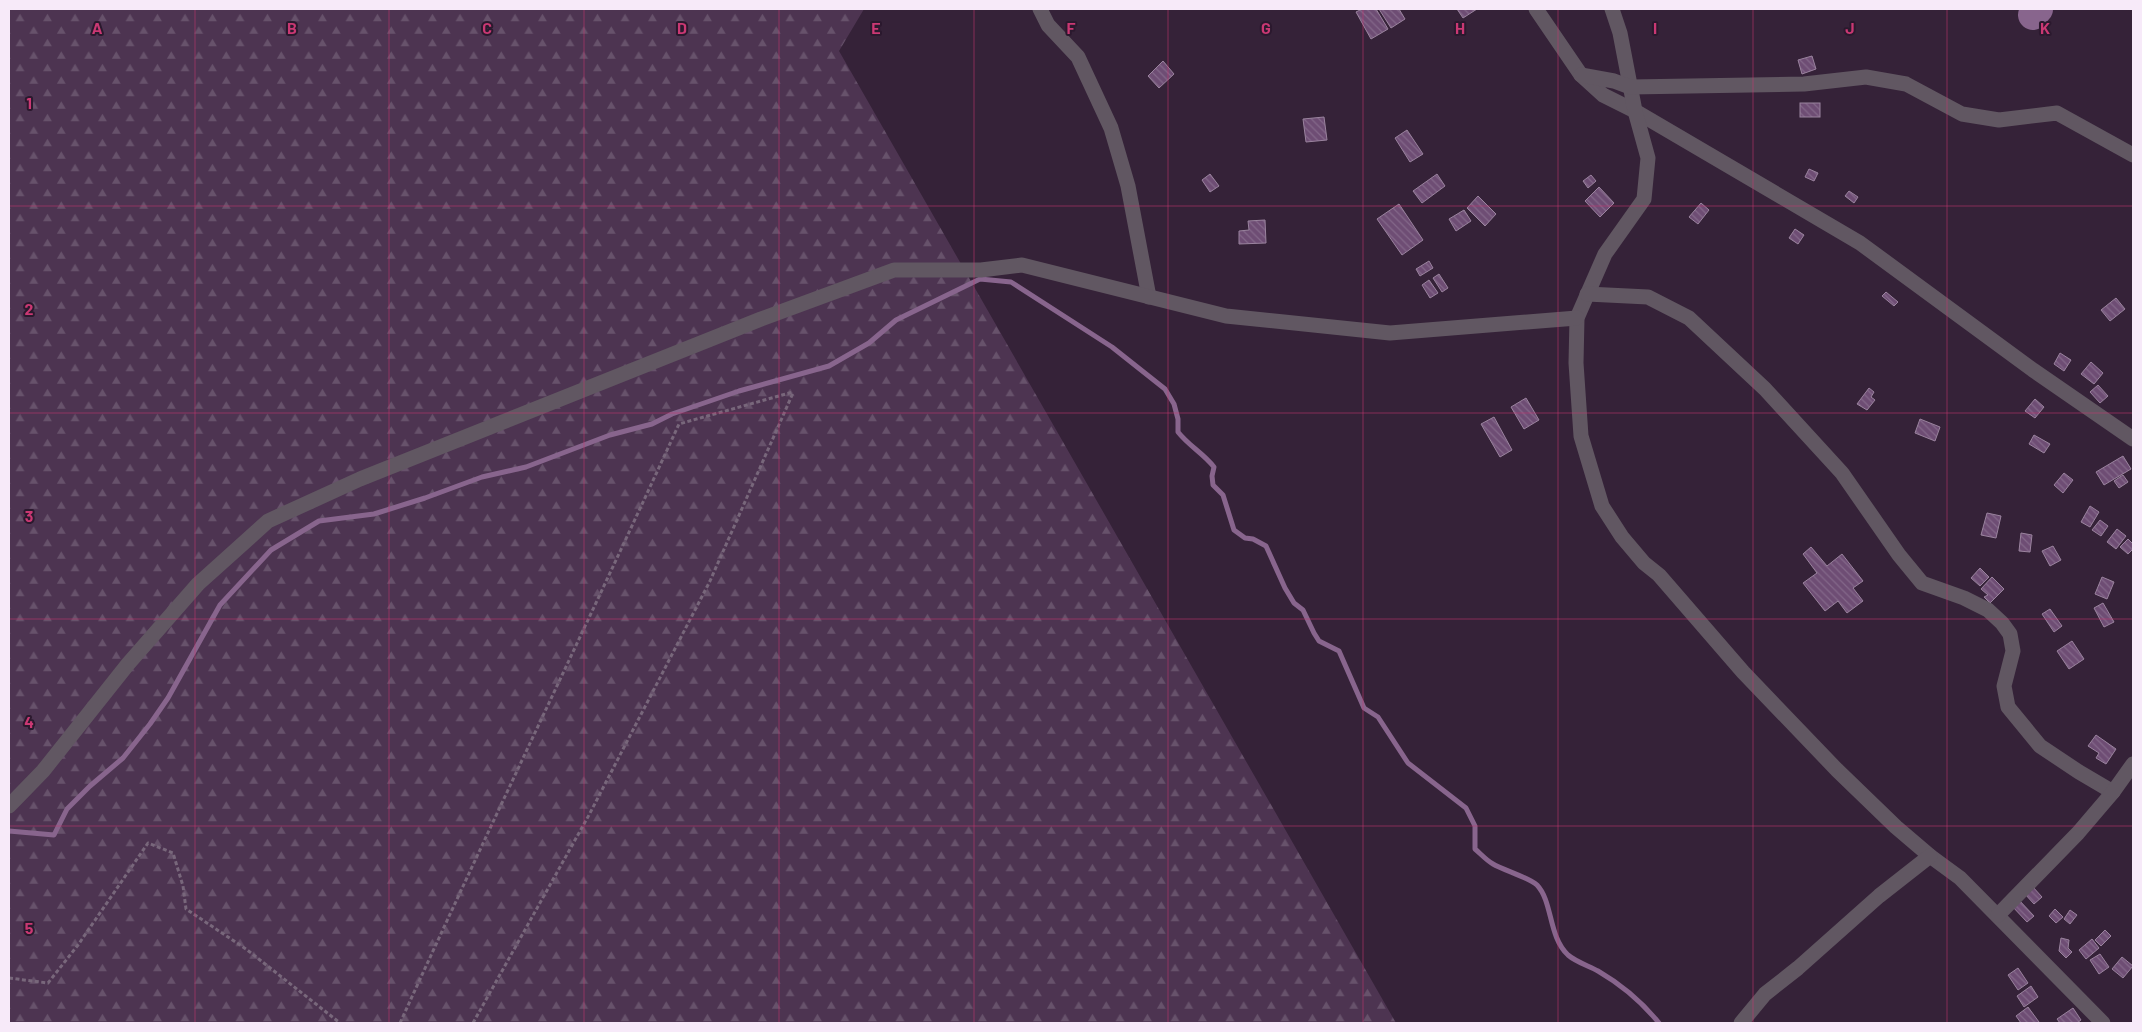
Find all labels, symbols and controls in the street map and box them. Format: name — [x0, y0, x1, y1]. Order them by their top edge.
text: A — [92, 18, 103, 37]
text: B — [287, 18, 297, 37]
text: C — [482, 18, 492, 37]
text: D — [677, 18, 687, 37]
text: E — [871, 18, 881, 37]
text: F — [1067, 18, 1076, 37]
text: G — [1261, 18, 1271, 37]
text: H — [1455, 18, 1465, 37]
text: I — [1653, 18, 1657, 37]
text: J — [1845, 18, 1855, 37]
text: K — [2040, 18, 2050, 37]
text: 1 — [26, 93, 32, 112]
text: 2 — [25, 299, 34, 318]
text: 3 — [25, 506, 33, 525]
text: 4 — [24, 712, 34, 731]
text: 5 — [25, 918, 34, 937]

